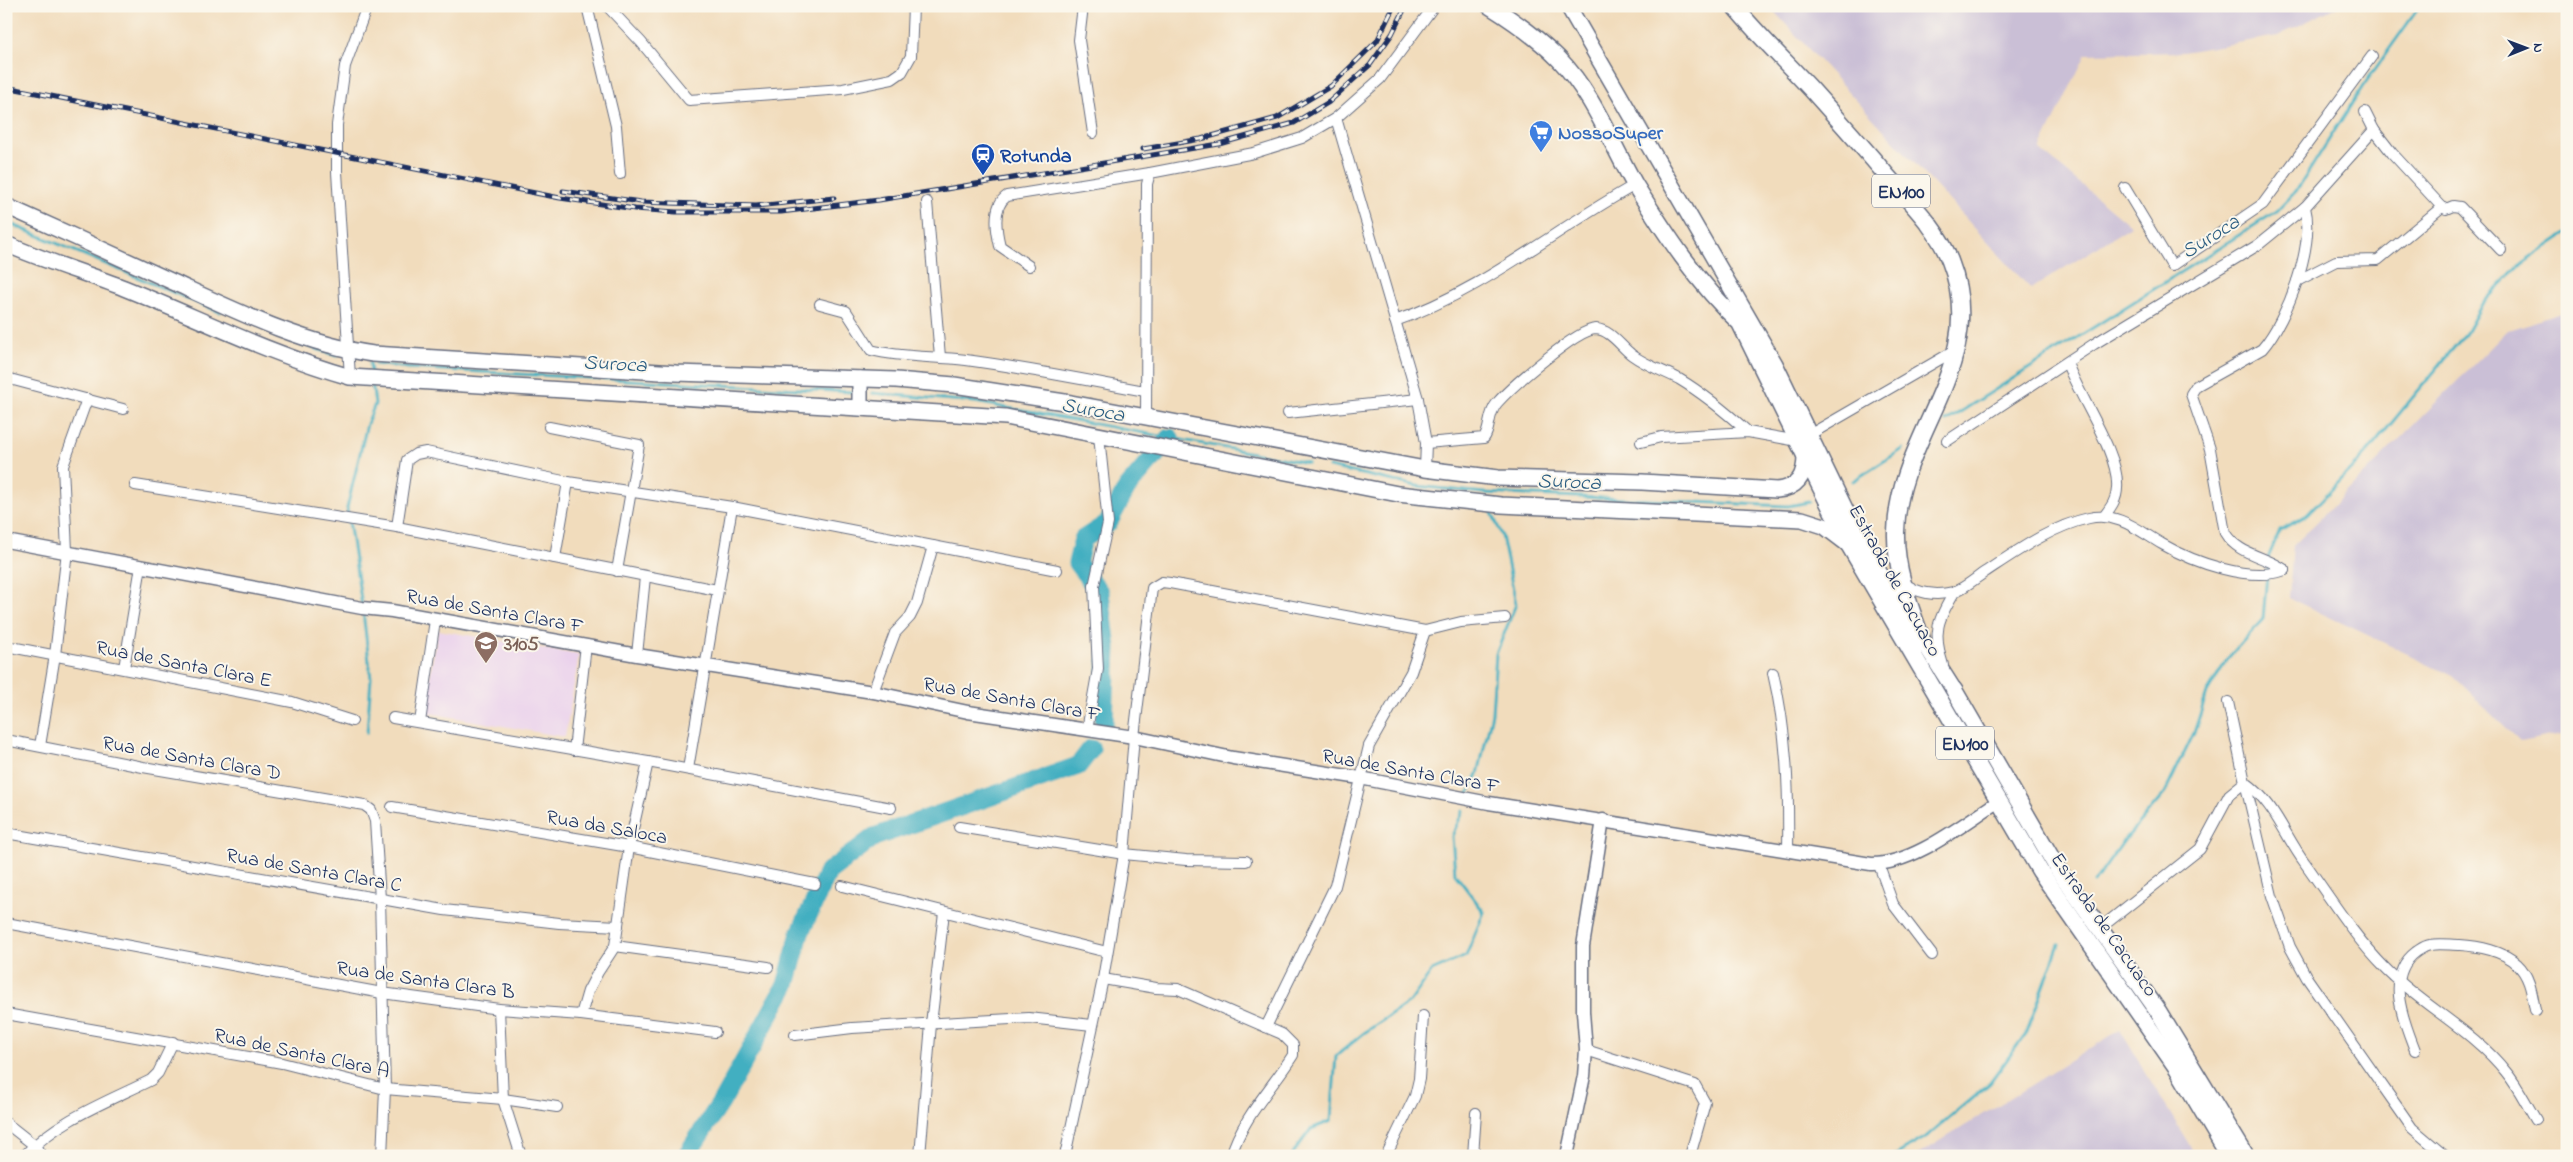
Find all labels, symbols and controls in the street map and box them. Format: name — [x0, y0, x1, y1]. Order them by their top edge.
north arrow — [2500, 22, 2550, 72]
text: N — [2527, 43, 2548, 53]
supermarket icon: NossoSuper — [1528, 119, 1554, 153]
place label: NossoSuper — [1558, 120, 1664, 149]
station icon: Rotunda — [970, 142, 996, 176]
place label: Rotunda — [1000, 143, 1072, 172]
road number: EN100 — [1872, 175, 1930, 208]
water label: Suroca — [2176, 208, 2247, 267]
water label: Suroca — [582, 348, 648, 382]
water label: Suroca — [1059, 391, 1127, 431]
water label: Suroca — [1537, 467, 1602, 499]
street label: Estrada de Cacuaco — [1840, 500, 1948, 663]
street label: Rua de Santa Clara F — [404, 583, 586, 642]
school or university icon: 3105 — [473, 630, 499, 664]
place label: 3105 — [503, 631, 539, 660]
street label: Rua de Santa Clara E — [93, 634, 274, 697]
street label: Rua de Santa Clara F — [921, 671, 1103, 730]
road number: EN100 — [1936, 726, 1994, 760]
street label: Rua de Santa Clara D — [100, 729, 283, 789]
street label: Rua de Santa Clara F — [1320, 743, 1502, 802]
street label: Rua da Saloca — [544, 804, 669, 853]
street label: Rua de Santa Clara C — [224, 842, 404, 901]
street label: Estrada de Cacuaco — [2042, 847, 2164, 1004]
street label: Rua de Santa Clara B — [334, 955, 517, 1008]
street label: Rua de Santa Clara A — [211, 1022, 392, 1087]

